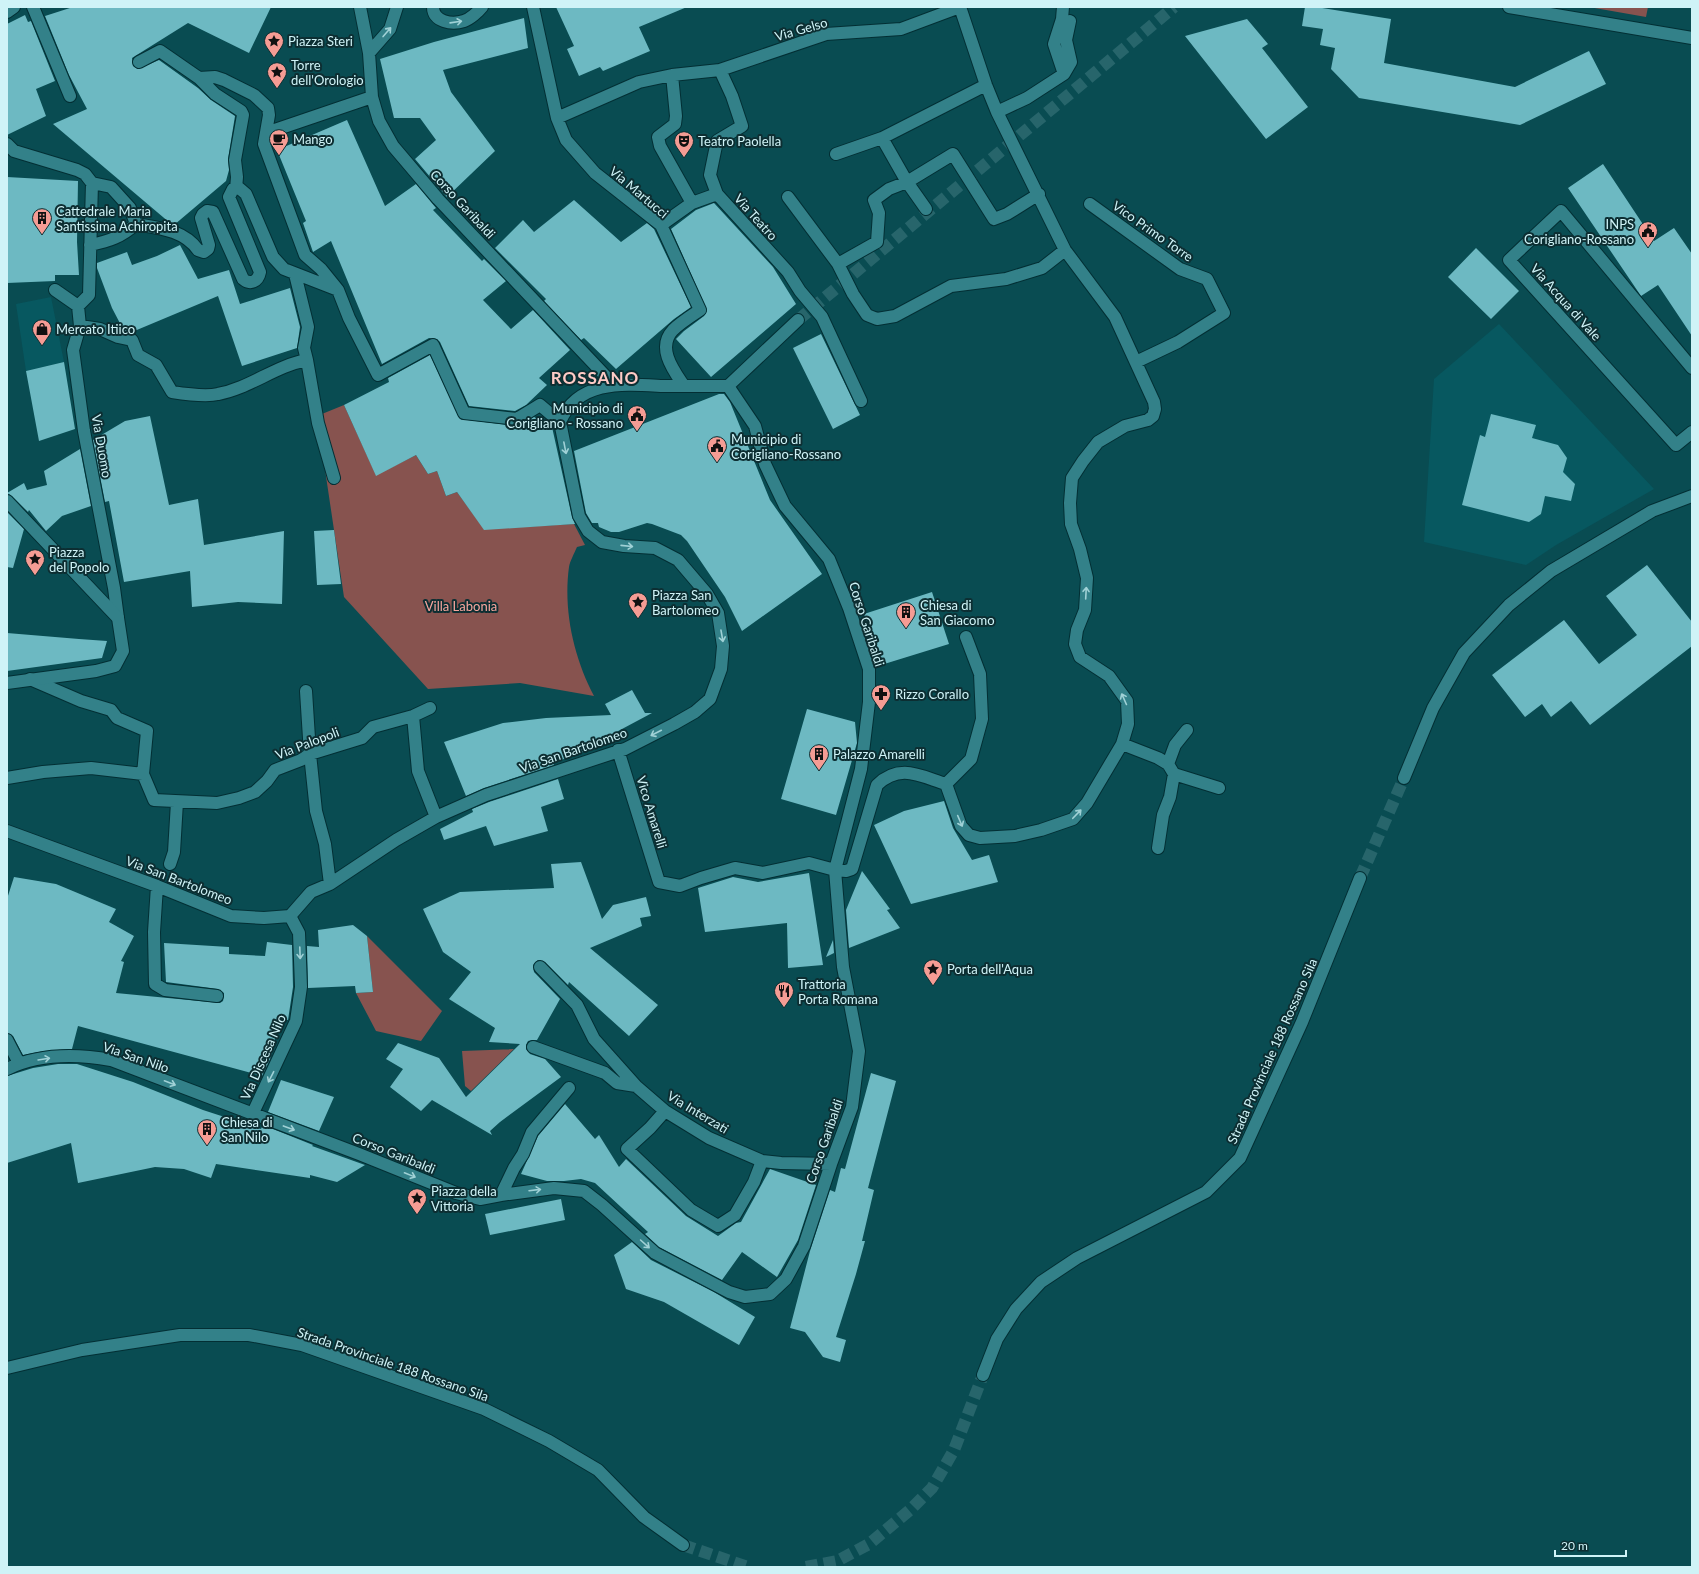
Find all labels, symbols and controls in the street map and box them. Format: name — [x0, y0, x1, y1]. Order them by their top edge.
street label: Via Gelso — [773, 14, 829, 44]
one-way arrow — [449, 18, 462, 26]
one-way arrow — [382, 27, 391, 37]
place icon: Piazza Steri — [263, 30, 285, 58]
place label: Piazza Steri — [288, 33, 353, 49]
place label: Torre dell'Orologio — [291, 57, 364, 88]
place icon: Torre dell'Orologio — [266, 61, 288, 89]
cafe icon: Mango — [268, 128, 290, 156]
theatre icon: Teatro Paolella — [673, 130, 695, 158]
place label: Mango — [293, 131, 333, 147]
place label: Teatro Paolella — [698, 133, 781, 149]
street label: Via Martucci — [606, 163, 672, 221]
street label: Corso Garibaldi — [427, 166, 499, 242]
street label: Via Teatro — [731, 190, 781, 244]
street label: Vico Primo Torre — [1110, 197, 1197, 265]
place label: Cattedrale Maria Santissima Achiropita — [56, 203, 178, 234]
building icon: Cattedrale Maria Santissima Achiropita — [31, 207, 53, 235]
place label: INPS Corigliano-Rossano — [1524, 216, 1634, 247]
public building icon: INPS Corigliano-Rossano — [1637, 220, 1659, 248]
street label: Via Acqua di Vale — [1527, 260, 1605, 344]
shop icon: Mercato Itiico — [31, 318, 53, 346]
place label: Mercato Itiico — [56, 321, 135, 337]
district label: ROSSANO — [551, 367, 639, 388]
place label: Municipio di Corigliano - Rossano — [506, 400, 623, 431]
public building icon: Municipio di Corigliano - Rossano — [626, 404, 648, 432]
street label: Via Duomo — [89, 413, 115, 479]
place label: Municipio di Corigliano-Rossano — [731, 431, 841, 462]
public building icon: Municipio di Corigliano-Rossano — [706, 435, 728, 463]
one-way arrow — [562, 441, 570, 454]
one-way arrow — [620, 542, 633, 549]
place label: Piazza del Popolo — [49, 544, 109, 575]
place icon: Piazza del Popolo — [24, 548, 46, 576]
street label: Corso Garibaldi — [846, 580, 888, 668]
place label: Piazza San Bartolomeo — [652, 587, 719, 618]
one-way arrow — [1082, 587, 1090, 600]
place icon: Piazza San Bartolomeo — [627, 591, 649, 619]
place label: Chiesa di San Giacomo — [920, 597, 995, 628]
park label: Villa Labonia — [425, 598, 497, 614]
building icon: Chiesa di San Giacomo — [895, 601, 917, 629]
one-way arrow — [718, 629, 726, 642]
pharmacy icon: Rizzo Corallo — [870, 683, 892, 711]
place label: Rizzo Corallo — [895, 686, 969, 702]
one-way arrow — [1120, 694, 1127, 706]
street label: Via Palopoli — [273, 724, 341, 762]
street label: Via San Bartolomeo — [517, 724, 629, 776]
one-way arrow — [650, 730, 662, 738]
building icon: Palazzo Amarelli — [808, 743, 830, 771]
place label: Palazzo Amarelli — [833, 746, 925, 762]
street label: Vico Amarelli — [633, 774, 671, 850]
one-way arrow — [1072, 809, 1082, 819]
one-way arrow — [956, 814, 964, 826]
street label: Via San Bartolomeo — [124, 852, 234, 908]
one-way arrow — [296, 946, 304, 959]
street label: Strada Provinciale 188 Rossano Sila — [1224, 956, 1320, 1146]
place icon: Porta dell'Aqua — [922, 958, 944, 986]
place label: Porta dell'Aqua — [947, 961, 1033, 977]
place label: Trattoria Porta Romana — [798, 976, 878, 1007]
restaurant icon: Trattoria Porta Romana — [773, 980, 795, 1008]
street label: Via Discesa Nilo — [237, 1012, 289, 1102]
street label: Via San Nilo — [101, 1038, 171, 1076]
one-way arrow — [37, 1055, 50, 1063]
one-way arrow — [267, 1071, 274, 1083]
one-way arrow — [163, 1079, 175, 1087]
street label: Via Interzati — [664, 1087, 732, 1137]
street label: Corso Garibaldi — [802, 1097, 846, 1185]
place label: Chiesa di San Nilo — [221, 1114, 273, 1145]
building icon: Chiesa di San Nilo — [196, 1118, 218, 1146]
one-way arrow — [282, 1125, 294, 1133]
street label: Corso Garibaldi — [350, 1129, 438, 1177]
one-way arrow — [404, 1171, 416, 1179]
place label: Piazza della Vittoria — [431, 1183, 497, 1214]
one-way arrow — [528, 1186, 541, 1194]
place icon: Piazza della Vittoria — [406, 1187, 428, 1215]
one-way arrow — [640, 1239, 650, 1249]
street label: Strada Provinciale 188 Rossano Sila — [295, 1324, 491, 1404]
scale bar — [1555, 1532, 1626, 1558]
text: 20 m — [1561, 1538, 1588, 1553]

